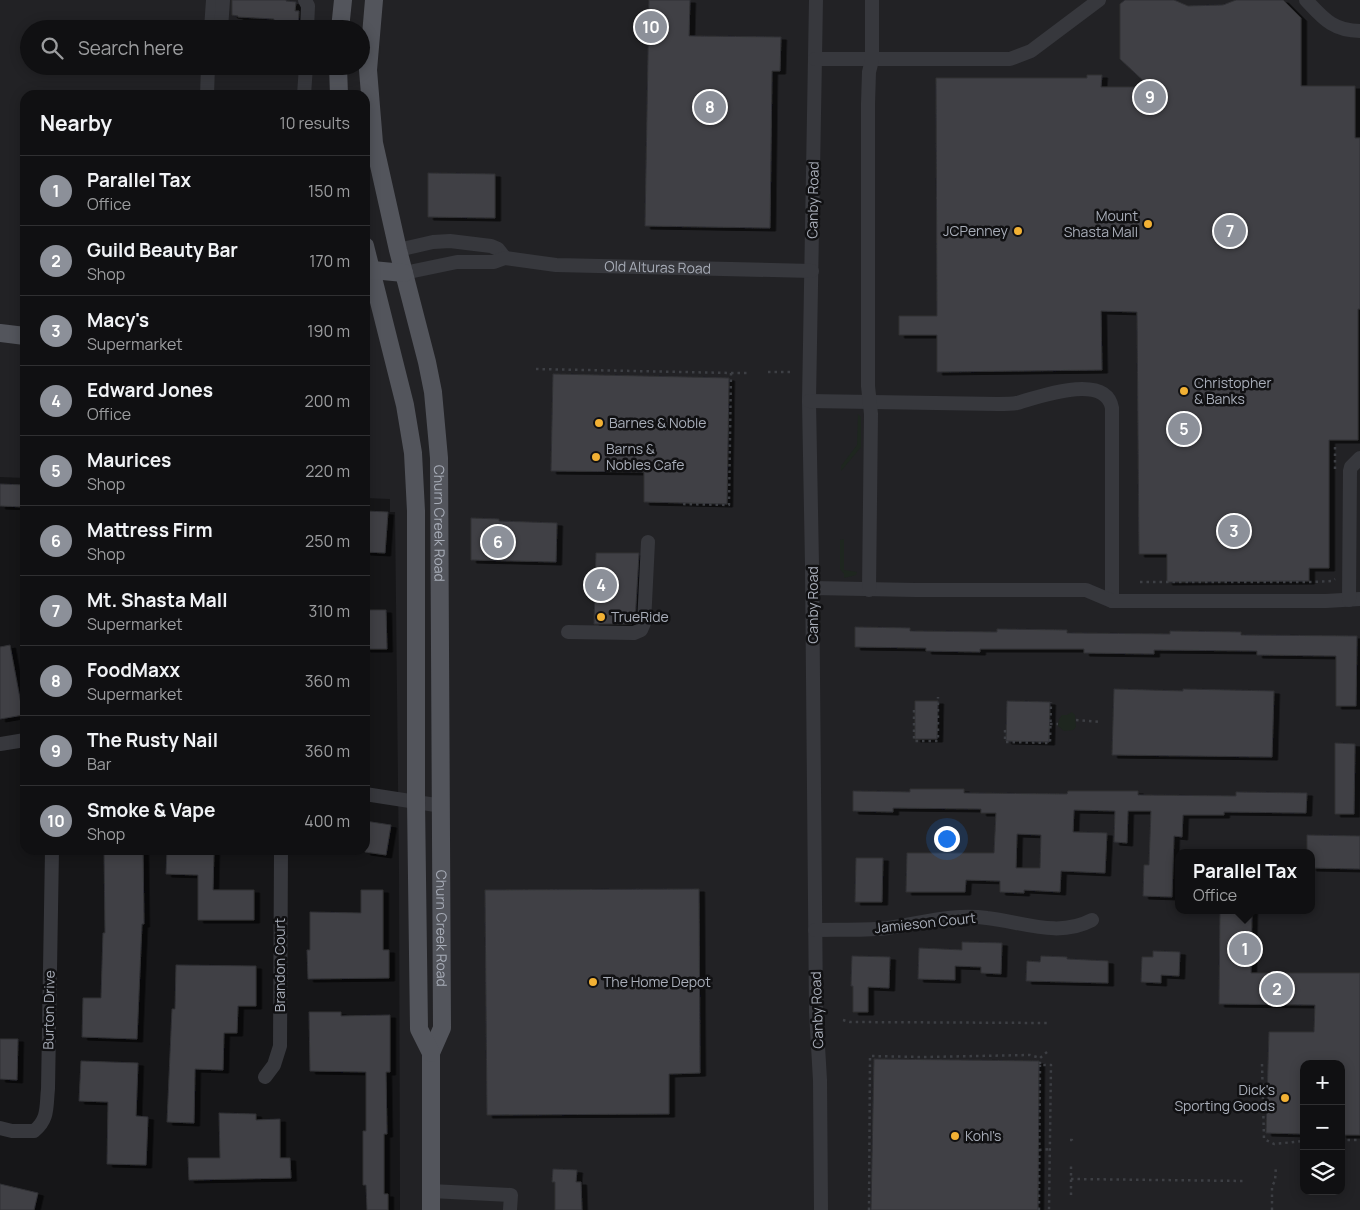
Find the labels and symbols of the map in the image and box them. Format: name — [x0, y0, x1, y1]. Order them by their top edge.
pin: 10 — [635, 8, 667, 46]
pin: 9 — [1134, 78, 1166, 116]
pin: 8 — [694, 88, 726, 126]
street label: Canby Road — [802, 161, 823, 239]
place label: Mount Shasta Mall — [1064, 206, 1138, 241]
pin: 7 — [1214, 212, 1246, 250]
marker: Mount Shasta Mall — [1142, 218, 1154, 230]
place label: JCPenney — [943, 221, 1009, 240]
marker: JCPenney — [1012, 225, 1024, 237]
street label: Old Alturas Road — [604, 256, 711, 278]
place label: Christopher & Banks — [1194, 373, 1271, 408]
marker: Christopher & Banks — [1178, 385, 1190, 397]
pin: 5 — [1168, 410, 1200, 448]
place label: Barnes & Noble — [609, 413, 707, 432]
marker: Barnes & Noble — [593, 417, 605, 429]
place label: Barns & Nobles Cafe — [606, 439, 684, 474]
marker: Barns & Nobles Cafe — [590, 451, 602, 463]
street label: Churn Creek Road — [430, 465, 450, 582]
pin: 3 — [1218, 512, 1250, 550]
pin: 6 — [482, 523, 514, 561]
pin: 4 — [585, 566, 617, 604]
street label: Canby Road — [803, 566, 822, 644]
place label: TrueRide — [611, 607, 669, 626]
marker: TrueRide — [595, 611, 607, 623]
your location — [934, 826, 960, 852]
street label: Churn Creek Road — [432, 870, 452, 987]
street label: Jamieson Court — [873, 908, 977, 937]
street label: Brandon Court — [270, 917, 289, 1012]
pin: 1 — [1229, 930, 1261, 968]
street label: Burton Drive — [38, 970, 59, 1050]
pin: 2 — [1261, 970, 1293, 1008]
street label: Canby Road — [806, 971, 827, 1049]
place label: The Home Depot — [603, 972, 711, 991]
marker: The Home Depot — [587, 976, 599, 988]
place label: Dick's Sporting Goods — [1174, 1080, 1275, 1115]
marker: Dick's Sporting Goods — [1279, 1092, 1291, 1104]
place label: Kohl's — [965, 1126, 1001, 1145]
marker: Kohl's — [949, 1130, 961, 1142]

